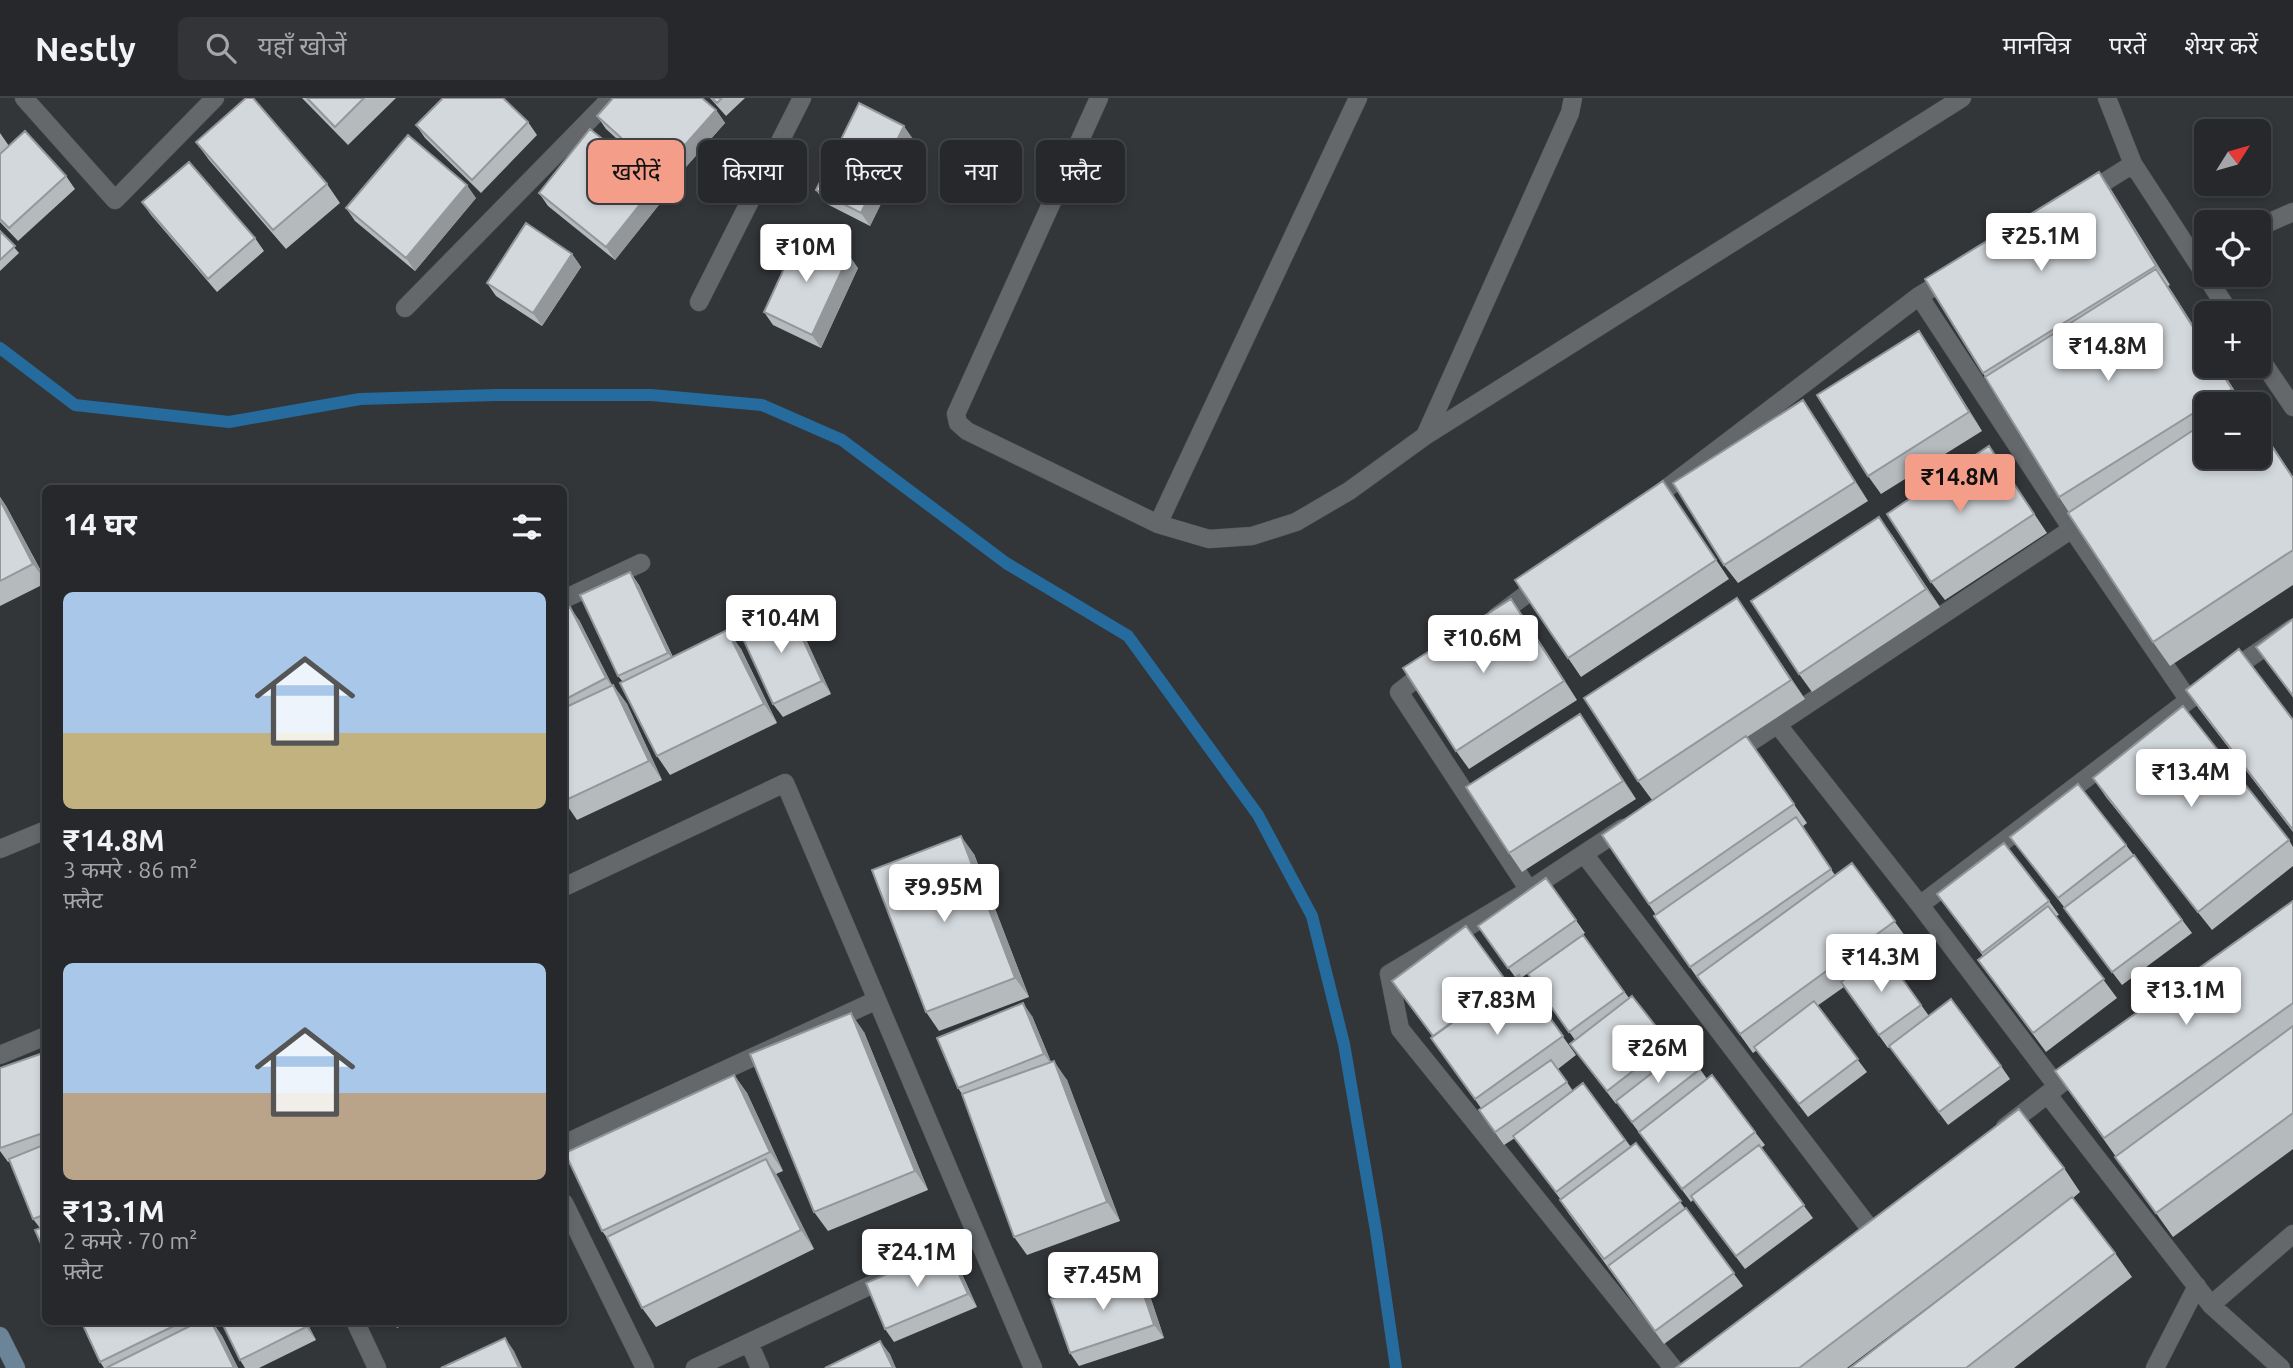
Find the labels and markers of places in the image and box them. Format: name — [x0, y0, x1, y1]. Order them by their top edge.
pin: ₹25.1M — [1984, 214, 2098, 273]
pin: ₹10M — [765, 225, 847, 284]
pin: ₹14.8M — [2051, 324, 2165, 383]
pin: ₹14.8M — [1903, 454, 2017, 514]
pin: ₹10.4M — [724, 596, 838, 655]
pin: ₹10.6M — [1426, 616, 1540, 675]
pin: ₹13.4M — [2134, 750, 2248, 809]
pin: ₹9.95M — [887, 864, 1001, 924]
pin: ₹14.3M — [1824, 934, 1938, 994]
pin: ₹13.1M — [2129, 968, 2243, 1027]
pin: ₹7.83M — [1440, 978, 1554, 1037]
pin: ₹26M — [1617, 1026, 1699, 1085]
pin: ₹24.1M — [860, 1230, 974, 1289]
pin: ₹7.45M — [1046, 1252, 1160, 1312]

